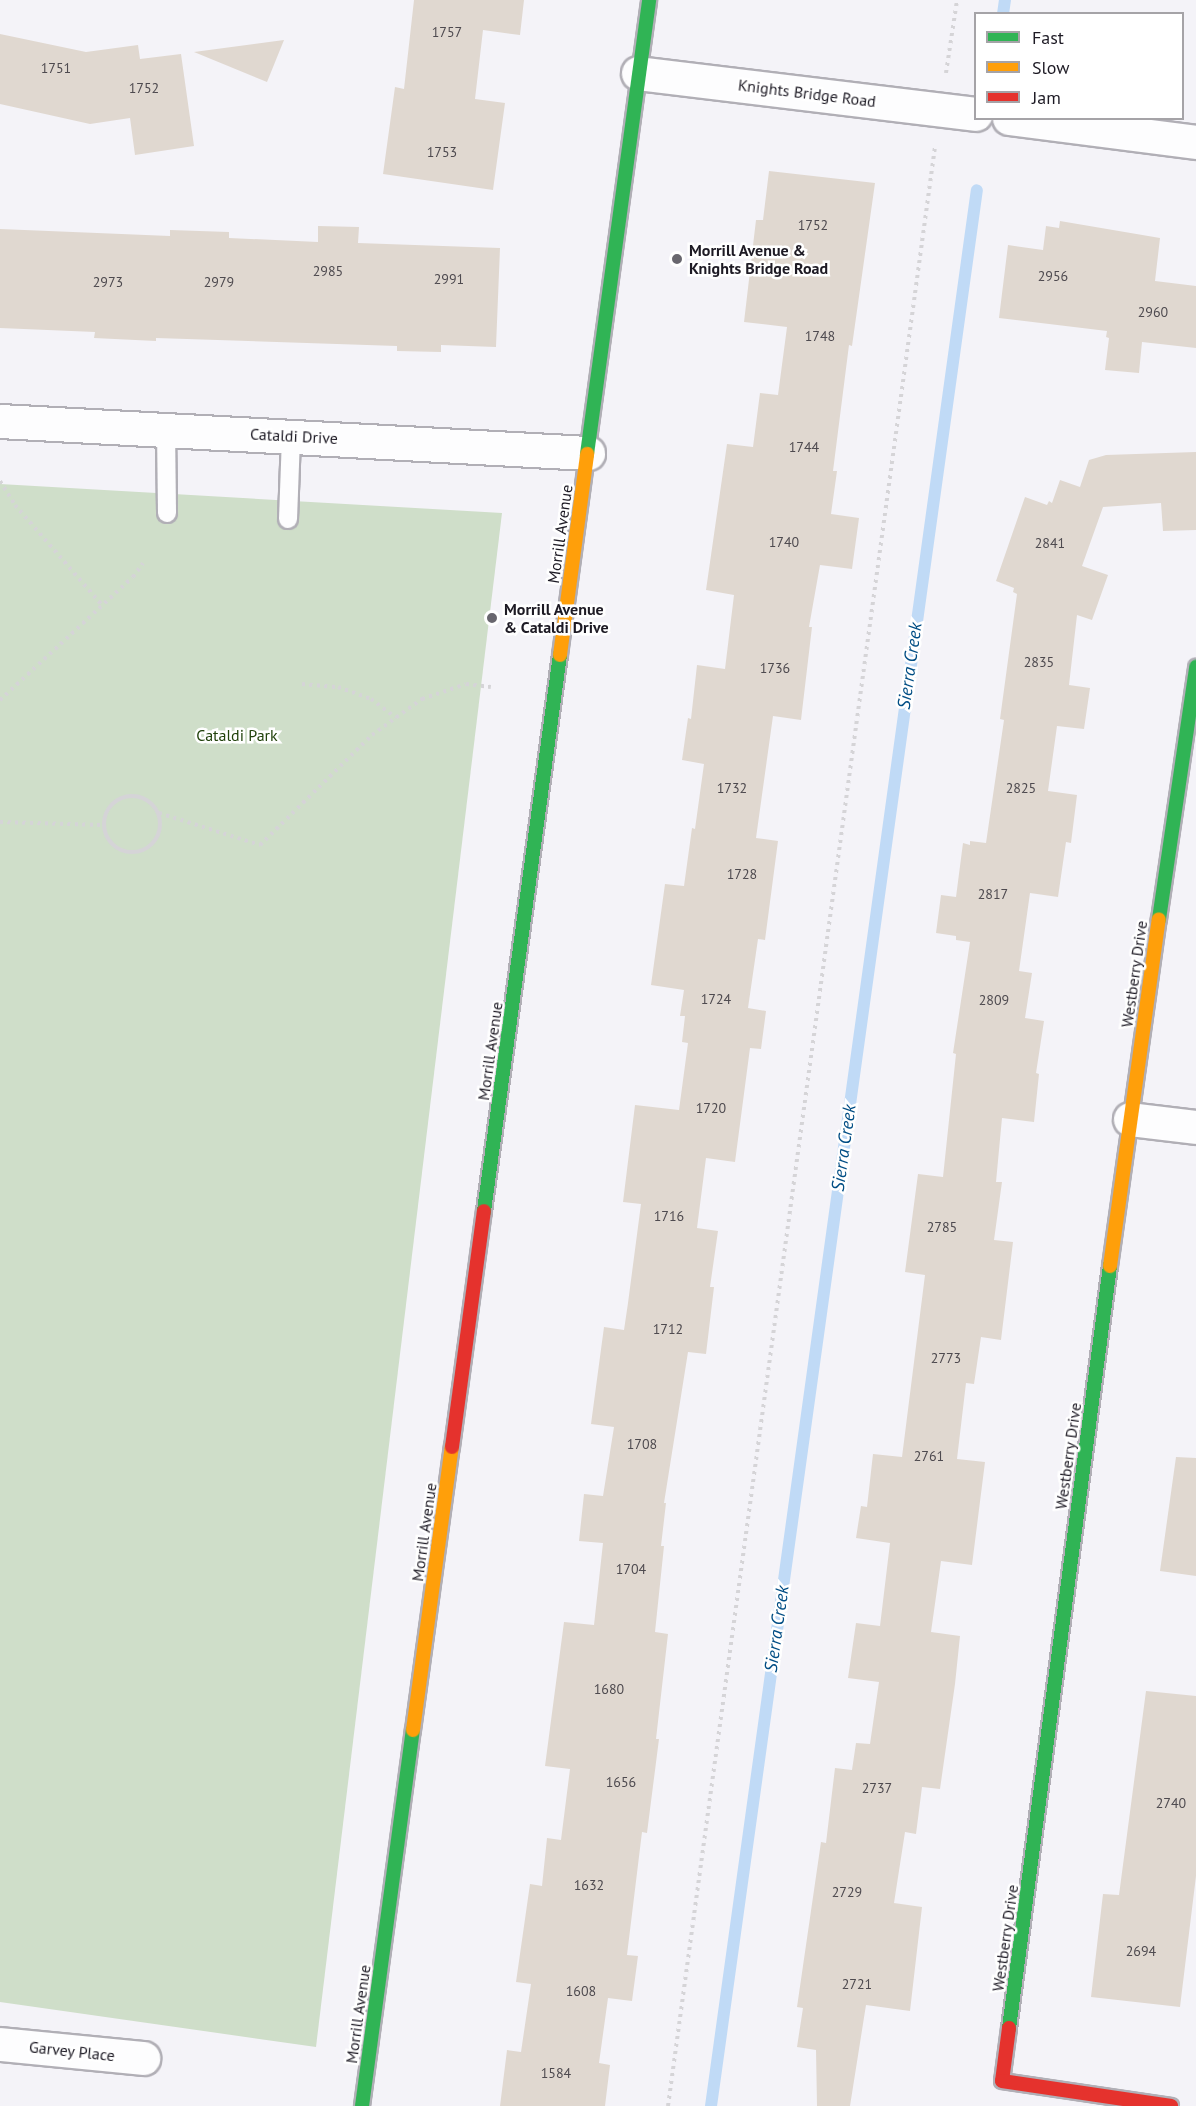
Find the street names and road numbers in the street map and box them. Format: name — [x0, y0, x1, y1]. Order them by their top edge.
street label: Knights Bridge Road — [737, 75, 877, 111]
street label: Cataldi Drive — [250, 424, 338, 448]
street label: Morrill Avenue — [544, 483, 576, 585]
street label: Westberry Drive — [1117, 919, 1151, 1029]
street label: Morrill Avenue — [474, 1000, 506, 1102]
street label: Westberry Drive — [1051, 1401, 1085, 1511]
street label: Morrill Avenue — [408, 1481, 440, 1583]
street label: Westberry Drive — [988, 1883, 1022, 1993]
street label: Morrill Avenue — [342, 1963, 374, 2065]
street label: Garvey Place — [28, 2037, 116, 2065]

